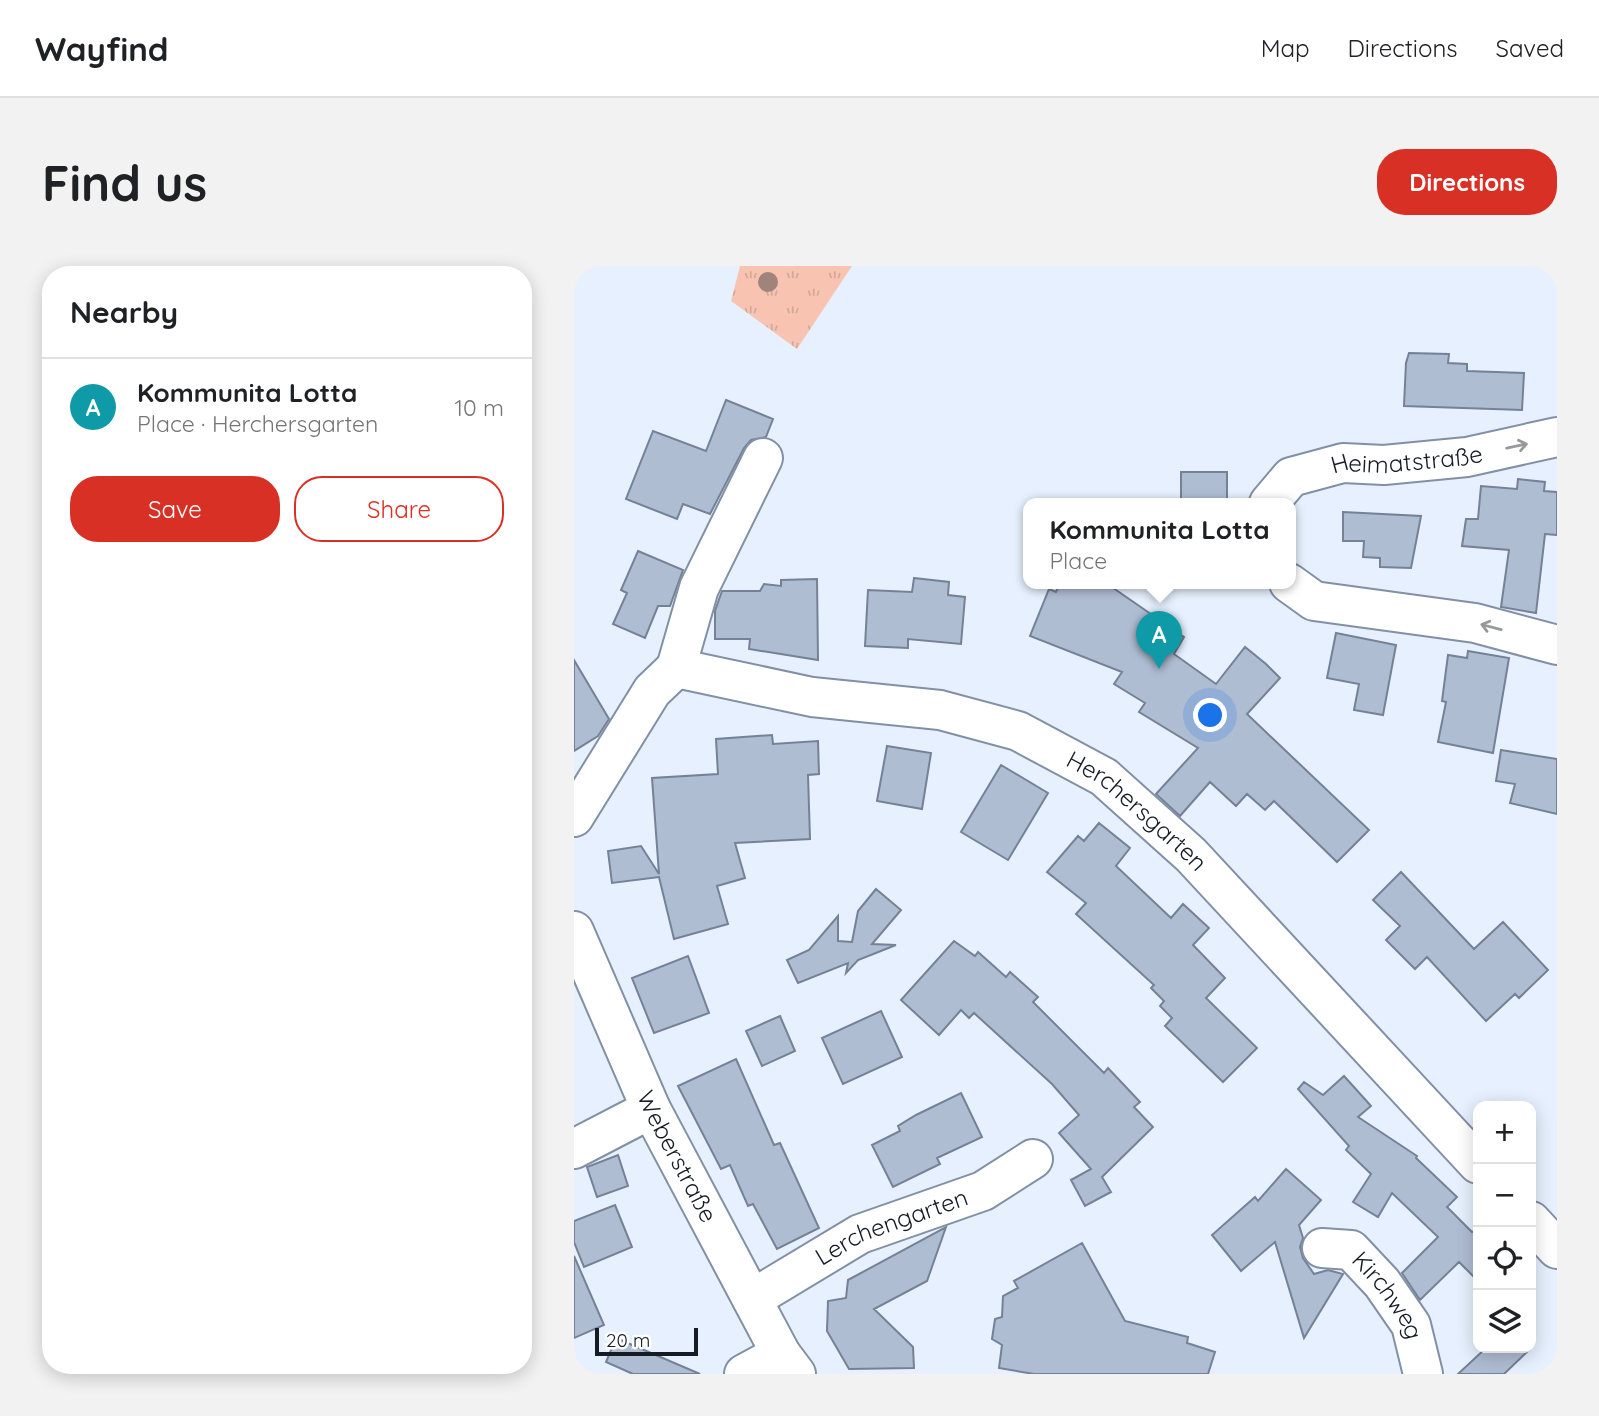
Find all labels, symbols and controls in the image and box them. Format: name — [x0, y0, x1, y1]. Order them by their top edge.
text: Wayfind — [35, 28, 169, 69]
text: Map — [1261, 33, 1310, 63]
text: Directions — [1348, 33, 1458, 63]
text: Saved — [1496, 33, 1564, 63]
button: Directions — [1377, 149, 1557, 215]
text: Find us — [42, 152, 207, 213]
text: Nearby — [70, 293, 178, 331]
text: Kommunita Lotta — [137, 376, 357, 409]
text: A — [86, 393, 100, 422]
text: 10 m — [455, 393, 504, 422]
text: Place · Herchersgarten — [137, 409, 378, 438]
street label: Heimatstraße — [1327, 438, 1485, 480]
one-way arrow — [1505, 438, 1528, 452]
button: Save — [70, 476, 280, 542]
button: Share — [294, 476, 504, 542]
popup — [1023, 498, 1296, 589]
text: Kommunita Lotta — [1049, 513, 1270, 546]
text: Place — [1049, 546, 1107, 575]
pin: A — [1136, 611, 1182, 669]
one-way arrow — [1480, 620, 1503, 633]
your location — [1193, 698, 1227, 732]
street label: Herchersgarten — [1062, 744, 1214, 877]
street label: Weberstraße — [631, 1086, 724, 1227]
map controls — [1473, 1101, 1536, 1353]
button: + — [1473, 1101, 1536, 1164]
button: − — [1473, 1164, 1536, 1227]
street label: Lerchengarten — [809, 1182, 972, 1271]
button: locate — [1473, 1227, 1536, 1290]
street label: Kirchweg — [1346, 1245, 1430, 1342]
button: layers — [1473, 1290, 1536, 1353]
scale bar — [595, 1325, 698, 1357]
text: 20 m — [606, 1328, 650, 1352]

